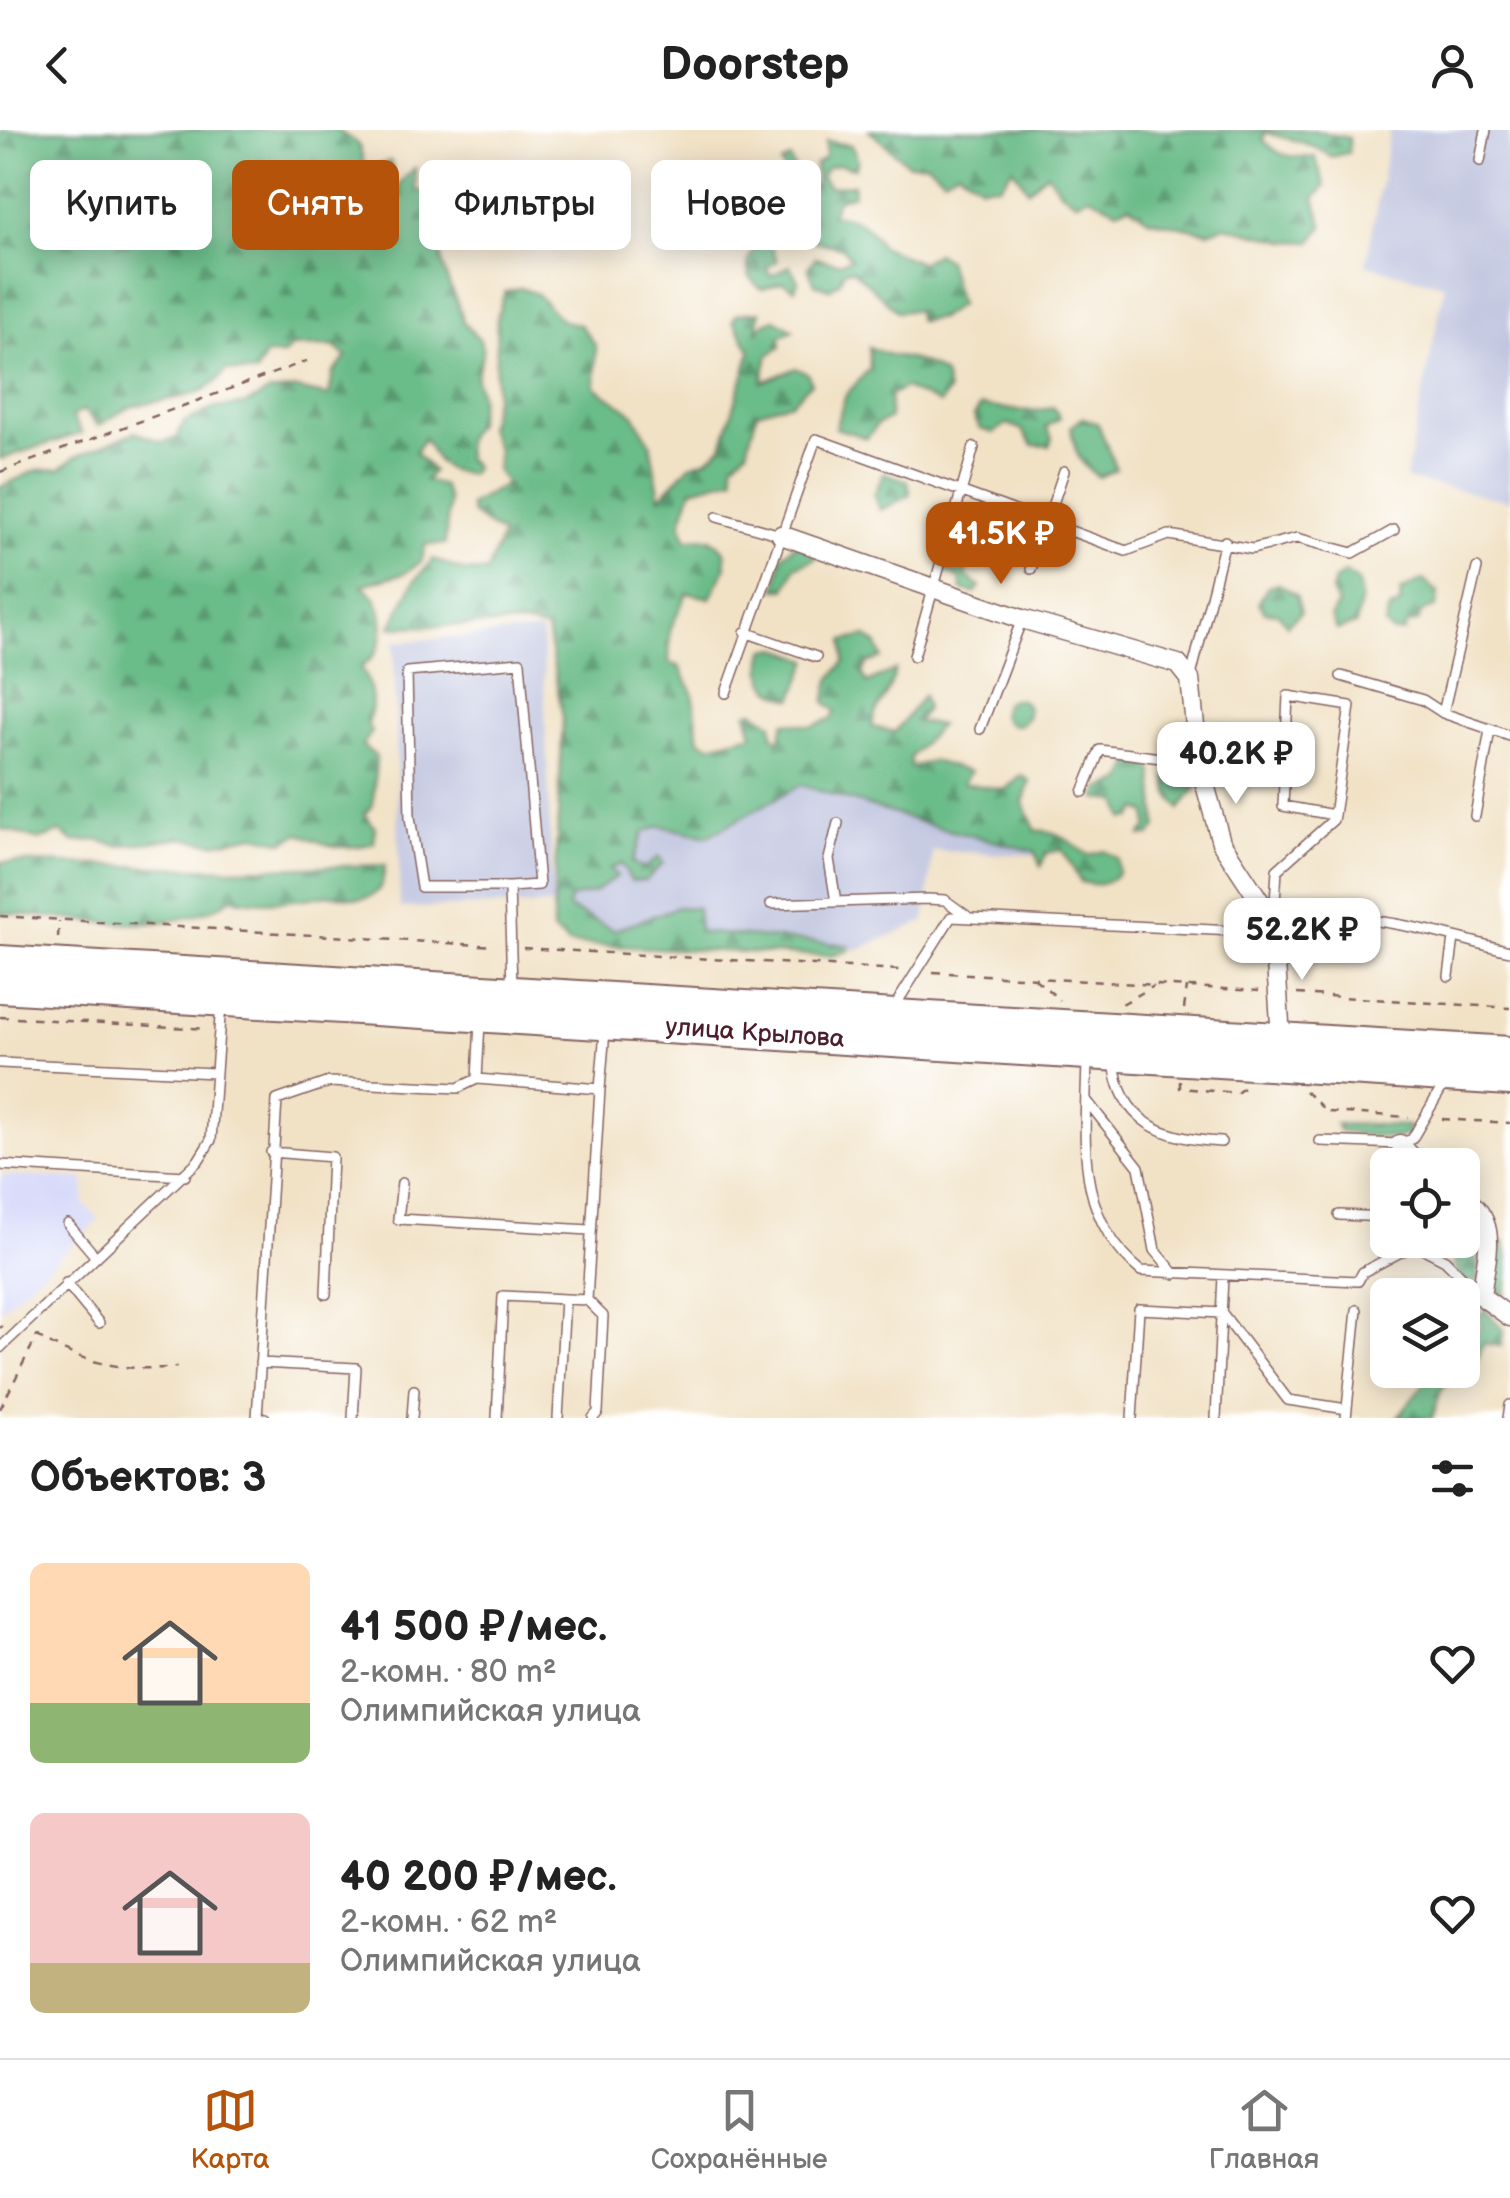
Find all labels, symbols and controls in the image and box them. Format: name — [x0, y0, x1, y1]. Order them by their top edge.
icon: back — [30, 38, 85, 93]
text: Doorstep — [661, 38, 849, 93]
icon: person — [1425, 38, 1480, 93]
chip: Купить — [30, 160, 212, 250]
chip: Снять — [232, 160, 399, 250]
chip: Фильтры — [419, 160, 631, 250]
chip: Новое — [651, 160, 821, 250]
pin: 41.5K ₽ — [909, 502, 1093, 587]
text: 41.5K ₽ — [948, 515, 1054, 554]
pin: 40.2K ₽ — [1144, 722, 1328, 807]
text: 40.2K ₽ — [1179, 735, 1293, 774]
pin: 52.2K ₽ — [1210, 898, 1394, 983]
text: 52.2K ₽ — [1246, 911, 1358, 950]
street label: улица Крылова — [665, 1011, 846, 1055]
map controls — [1370, 1148, 1480, 1388]
button: locate — [1370, 1148, 1480, 1258]
button: layers — [1370, 1278, 1480, 1388]
icon: filters — [1425, 1451, 1480, 1506]
text: Объектов: 3 — [30, 1453, 266, 1504]
text: 41 500 ₽/мес. — [340, 1602, 607, 1653]
icon: home — [110, 1603, 230, 1723]
icon: heart — [1425, 1636, 1480, 1691]
text: 2-комн. · 80 m² — [340, 1653, 556, 1692]
text: Олимпийская улица — [340, 1692, 641, 1731]
text: 40 200 ₽/мес. — [340, 1852, 617, 1903]
icon: home — [110, 1853, 230, 1973]
icon: heart — [1425, 1886, 1480, 1941]
text: 2-комн. · 62 m² — [340, 1903, 557, 1942]
text: Олимпийская улица — [340, 1942, 641, 1981]
tab: Карта — [191, 2083, 269, 2176]
tab: Сохранённые — [651, 2083, 828, 2176]
tab: Главная — [1209, 2083, 1319, 2176]

